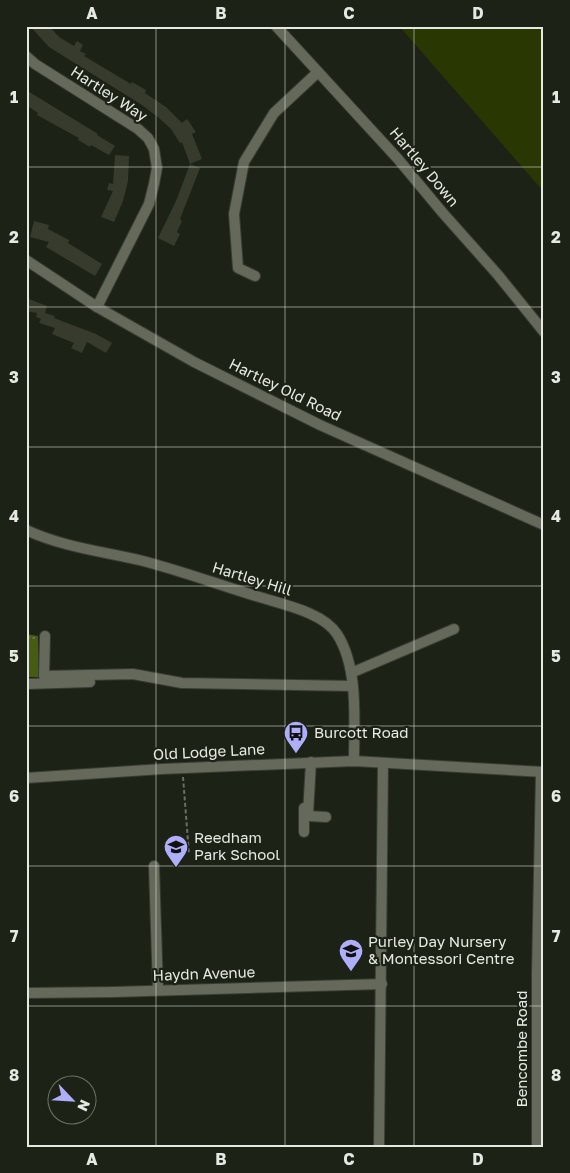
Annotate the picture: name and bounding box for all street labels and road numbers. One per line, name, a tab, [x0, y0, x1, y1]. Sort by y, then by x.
street label: Hartley Way	[68, 62, 152, 125]
street label: Hartley Down	[386, 123, 463, 210]
street label: Hartley Old Road	[226, 354, 345, 424]
street label: Hartley Hill	[210, 557, 294, 599]
street label: Old Lodge Lane	[152, 739, 266, 763]
street label: Haydn Avenue	[152, 962, 256, 984]
street label: Bencombe Road	[512, 991, 530, 1107]

